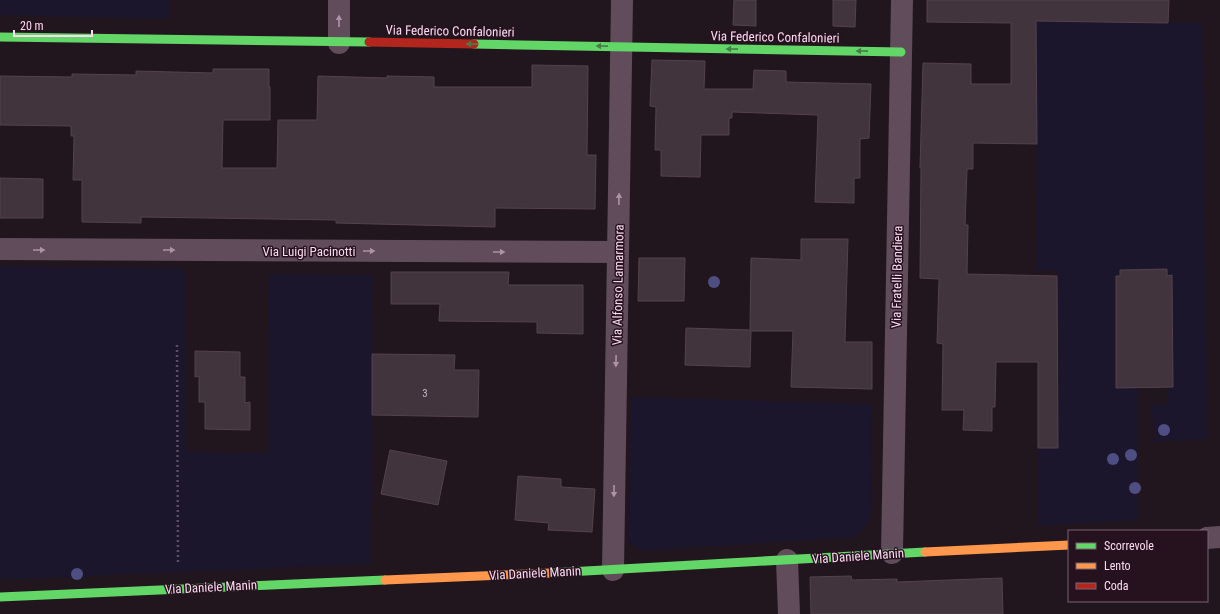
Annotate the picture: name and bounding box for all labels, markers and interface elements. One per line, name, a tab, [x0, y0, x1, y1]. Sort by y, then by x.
scale bar	[14, 12, 92, 38]
one-way arrow	[336, 14, 342, 27]
text: 20 m	[20, 19, 44, 33]
street label: Via Federico Confalonieri	[385, 22, 515, 40]
street label: Via Federico Confalonieri	[710, 28, 840, 46]
one-way arrow	[465, 41, 478, 47]
one-way arrow	[595, 43, 608, 49]
one-way arrow	[725, 46, 738, 52]
one-way arrow	[855, 48, 868, 54]
one-way arrow	[616, 192, 622, 205]
street label: Via Alfonso Lamarmora	[609, 224, 627, 346]
street label: Via Fratelli Bandiera	[889, 226, 905, 328]
street label: Via Luigi Pacinotti	[263, 244, 355, 259]
one-way arrow	[33, 247, 46, 253]
one-way arrow	[163, 247, 176, 253]
one-way arrow	[363, 248, 376, 254]
one-way arrow	[493, 249, 506, 255]
one-way arrow	[613, 355, 619, 368]
house number: 3	[422, 387, 428, 400]
one-way arrow	[611, 485, 617, 498]
legend	[1068, 530, 1208, 602]
text: Scorrevole	[1104, 539, 1154, 553]
street label: Via Daniele Manin	[811, 545, 905, 567]
text: Lento	[1104, 559, 1131, 573]
street label: Via Daniele Manin	[489, 563, 581, 583]
street label: Via Daniele Manin	[165, 577, 257, 597]
text: Coda	[1104, 579, 1129, 593]

